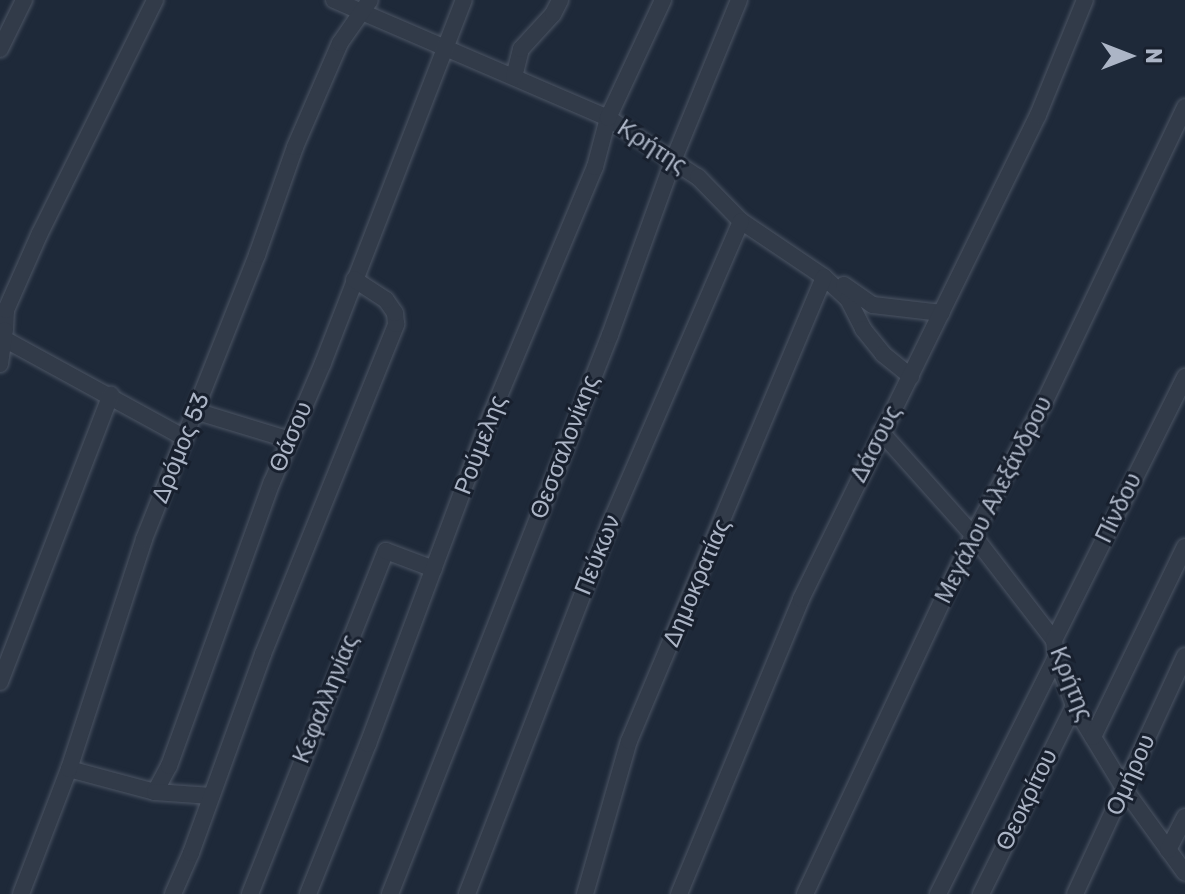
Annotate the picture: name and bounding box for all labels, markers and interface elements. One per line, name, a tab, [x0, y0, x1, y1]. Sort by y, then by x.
north arrow	[1089, 16, 1169, 96]
text: N	[1140, 48, 1167, 64]
street label: Κρήτης	[612, 114, 692, 180]
street label: Θεσσαλονίκης	[524, 371, 606, 523]
street label: Δρόμος 53	[146, 389, 216, 507]
street label: Ρούμελης	[449, 391, 513, 499]
street label: Μεγάλου Αλεξάνδρου	[929, 392, 1059, 608]
street label: Θάσου	[263, 397, 319, 477]
street label: Δάσους	[844, 401, 908, 487]
street label: Πίνδου	[1090, 468, 1148, 548]
street label: Πεύκων	[569, 511, 627, 599]
street label: Δημοκρατίας	[657, 515, 737, 651]
street label: Κεφαλληνίας	[287, 630, 365, 768]
street label: Κρήτης	[1043, 643, 1099, 725]
street label: Ομήρου	[1100, 730, 1162, 820]
street label: Θεοκρίτου	[990, 745, 1064, 855]

